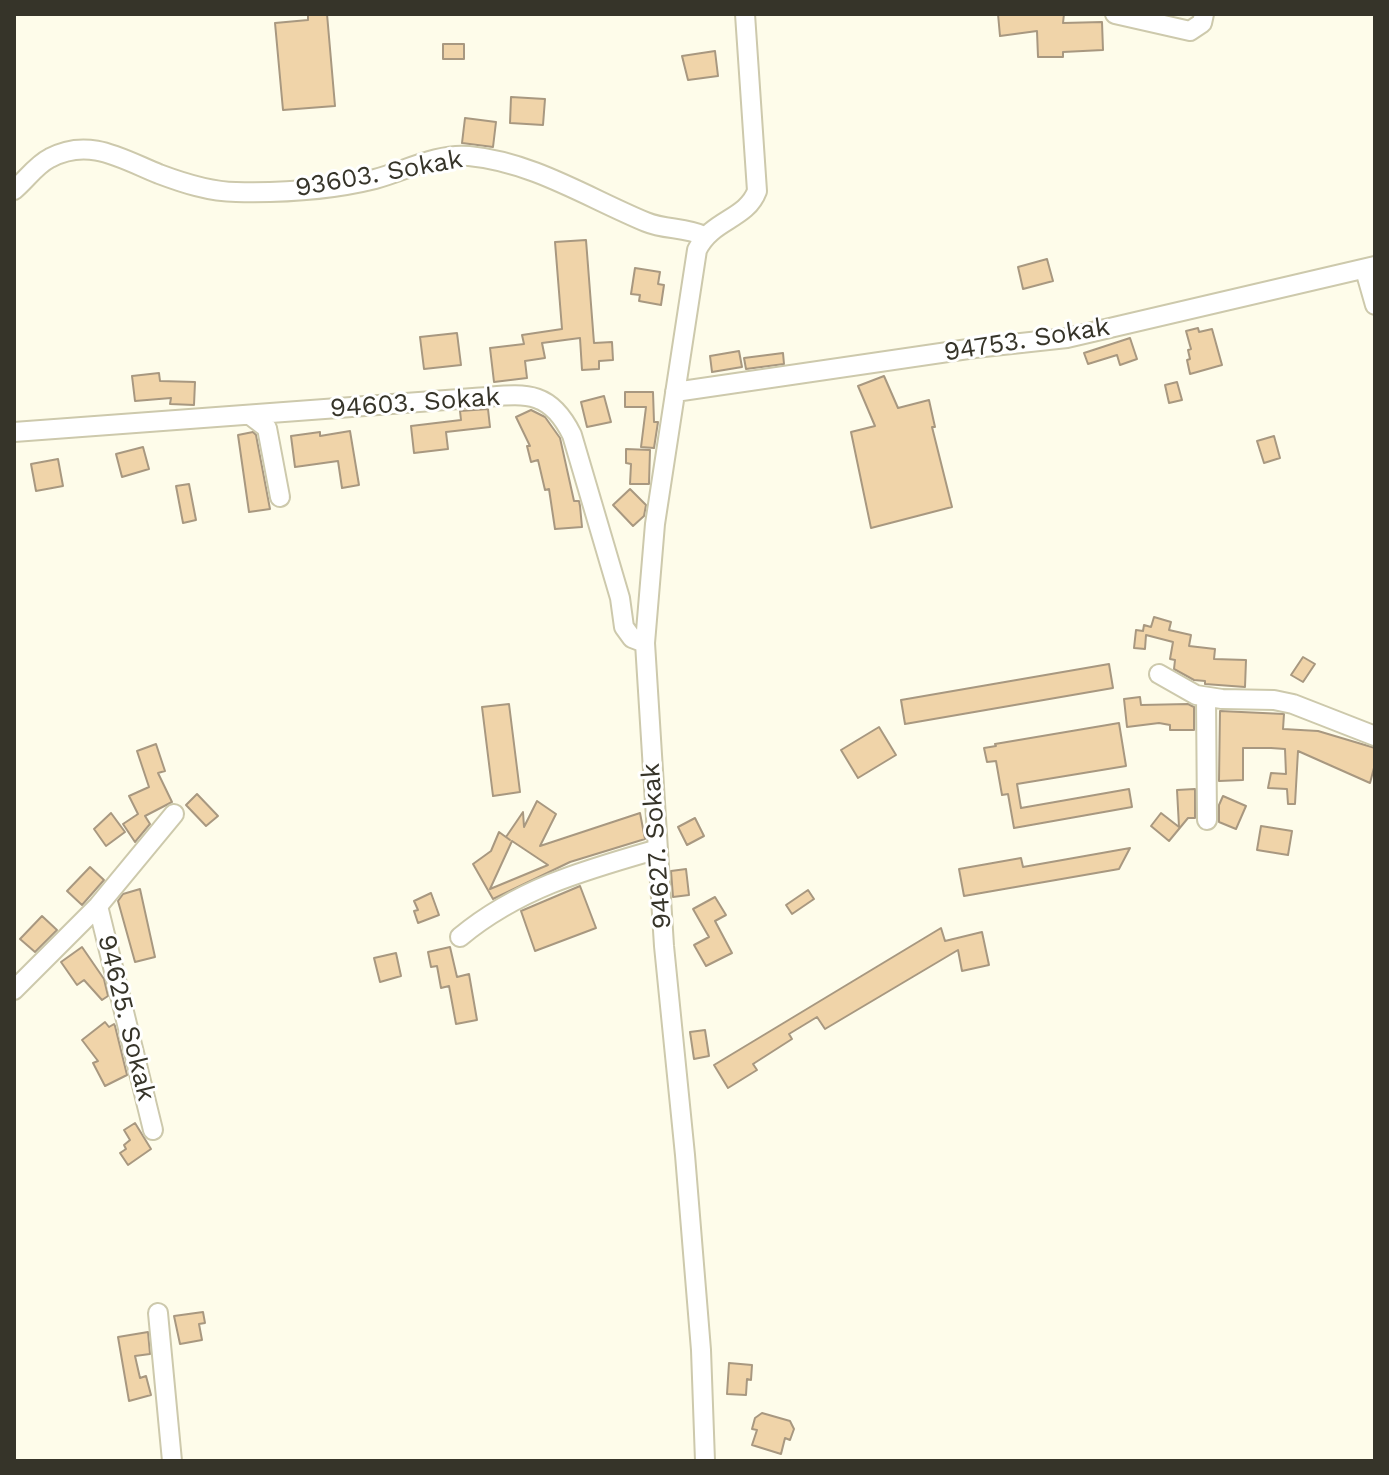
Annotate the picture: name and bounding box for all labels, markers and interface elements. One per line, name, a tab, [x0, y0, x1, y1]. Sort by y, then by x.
street label: 93603. Sokak	[293, 144, 465, 204]
street label: 94753. Sokak	[942, 311, 1112, 369]
street label: 94603. Sokak	[329, 381, 501, 425]
street label: 94627. Sokak	[636, 762, 678, 930]
street label: 94625. Sokak	[90, 932, 162, 1104]

